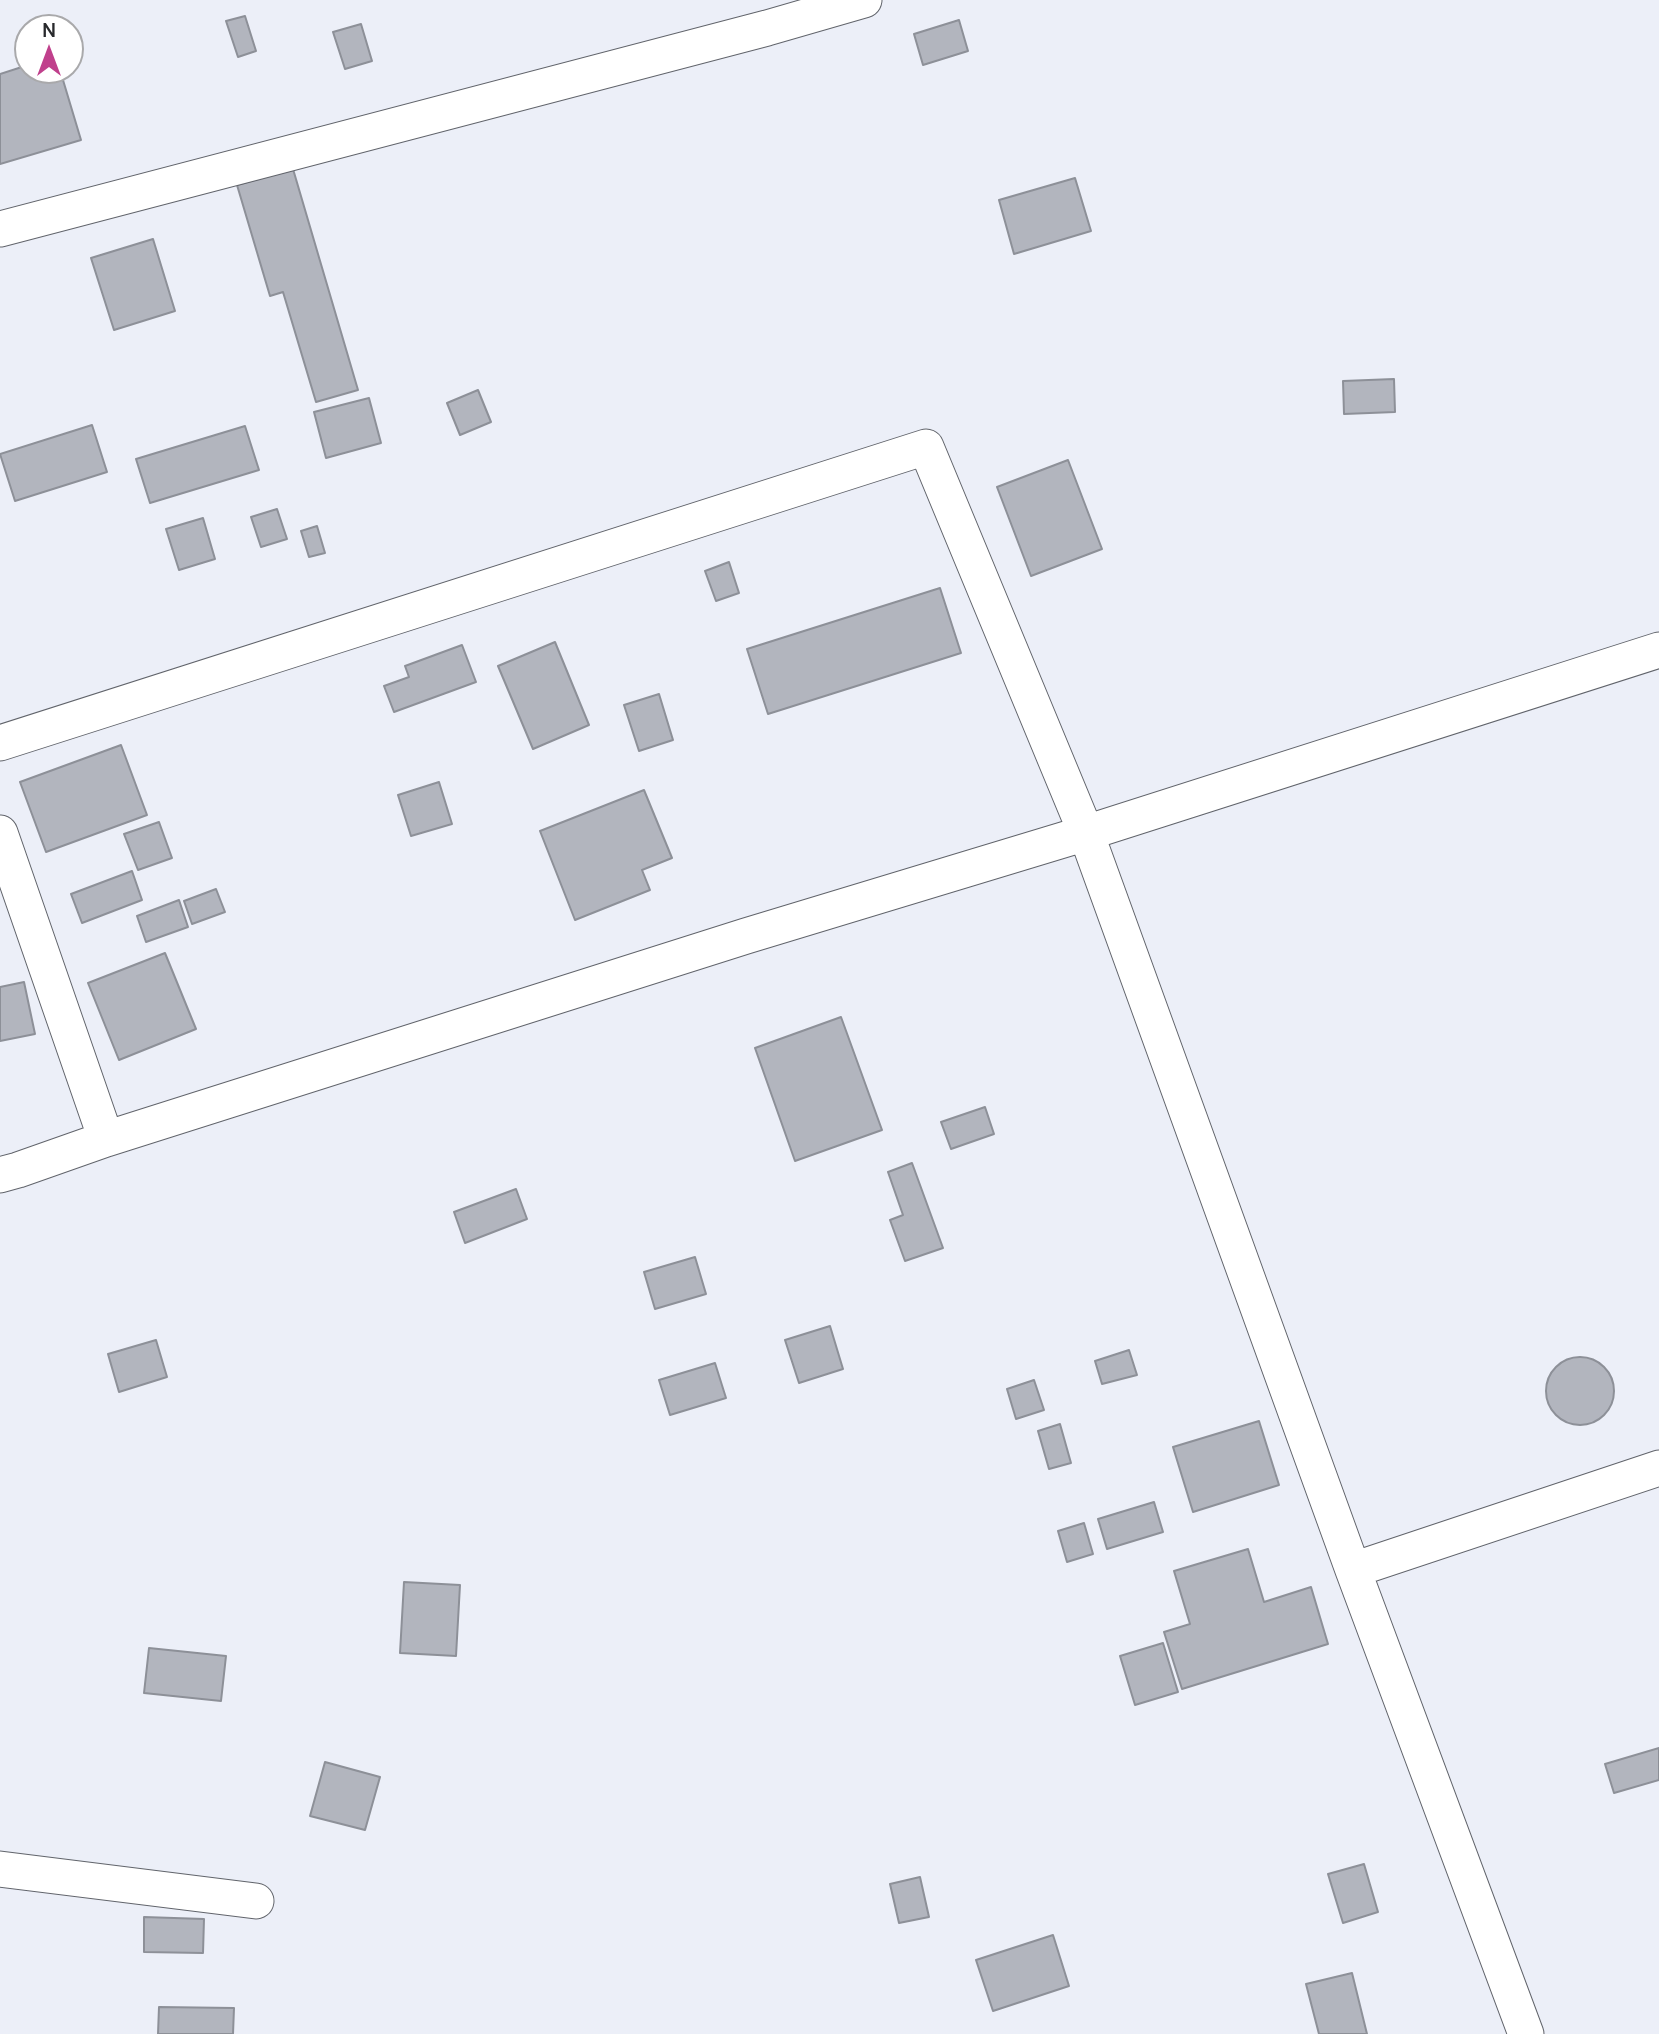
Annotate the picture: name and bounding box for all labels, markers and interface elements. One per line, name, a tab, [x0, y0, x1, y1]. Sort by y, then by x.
north arrow	[14, 14, 84, 84]
text: N	[42, 17, 56, 43]

